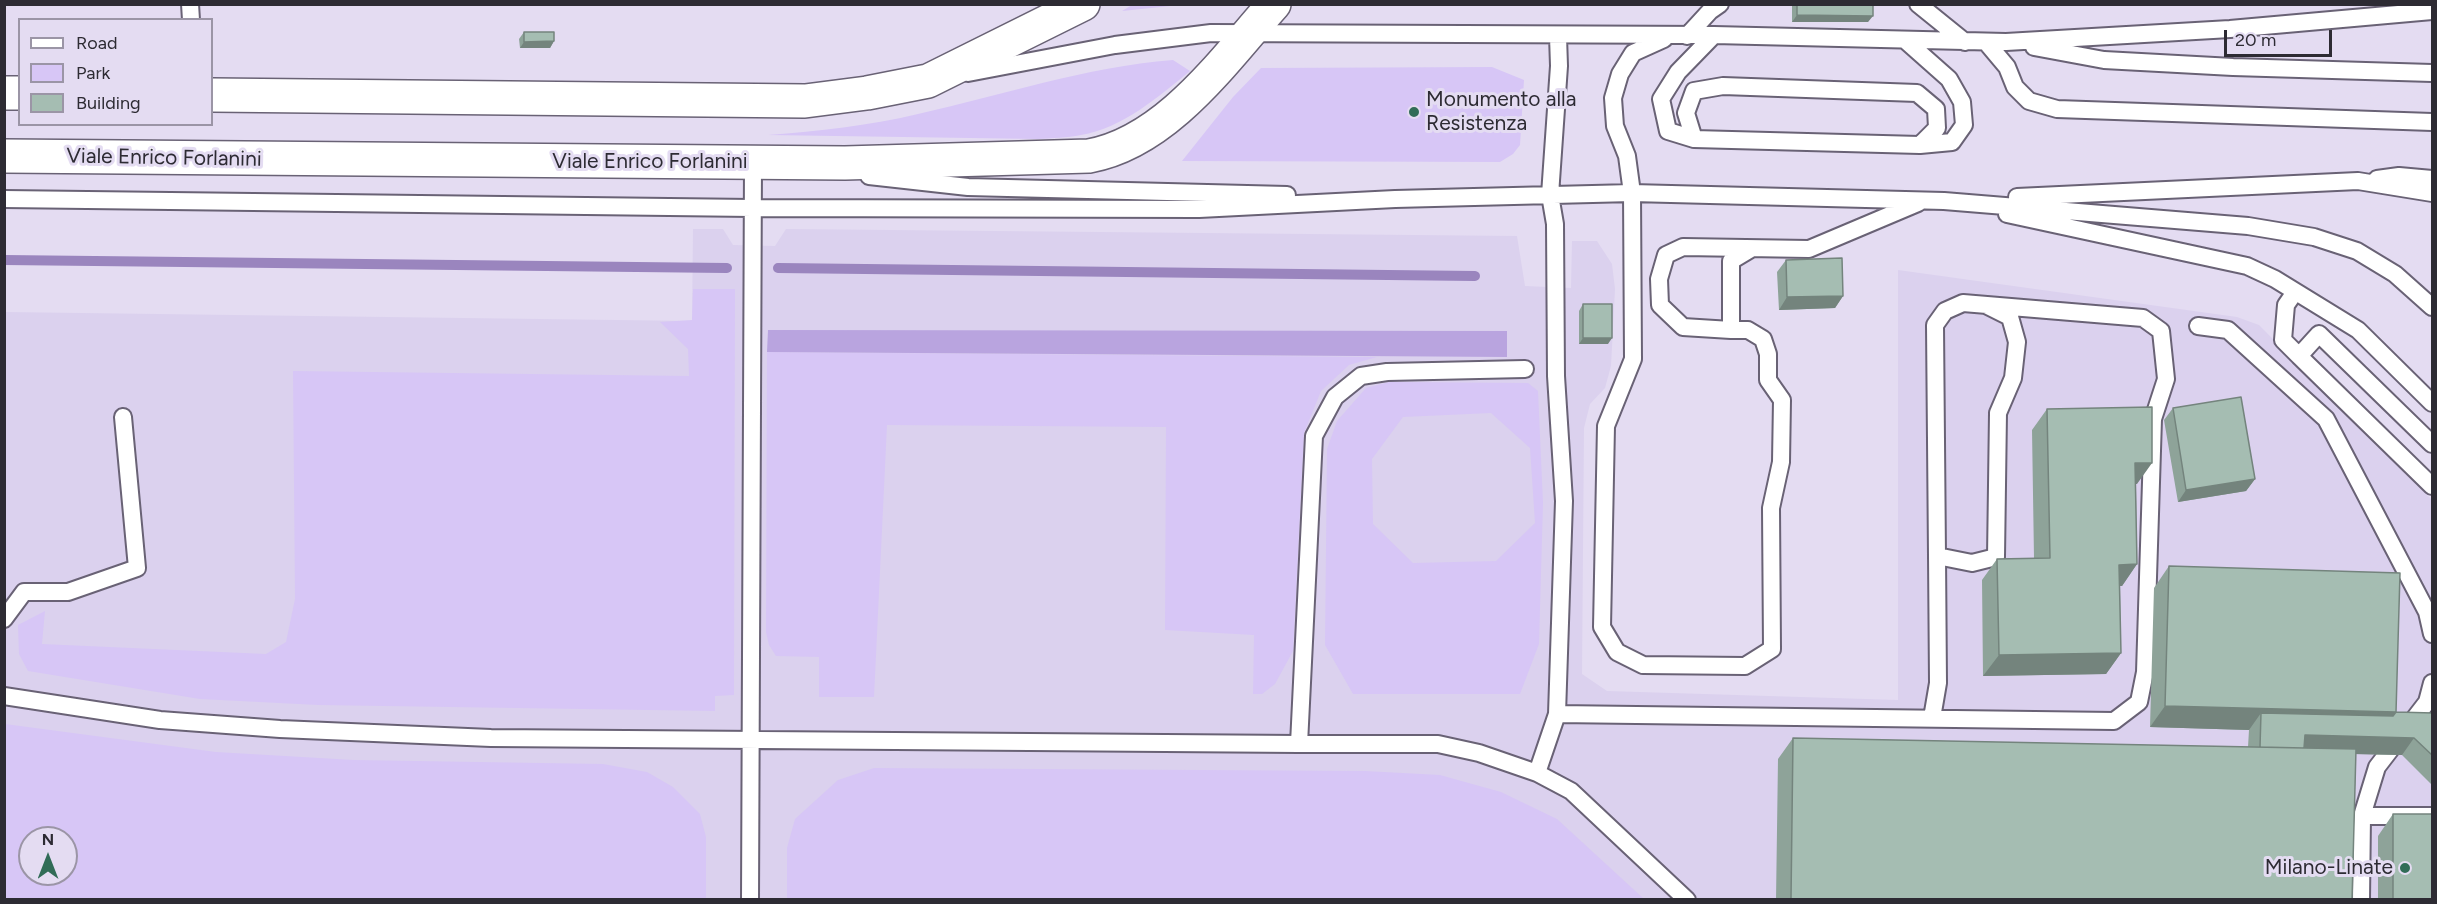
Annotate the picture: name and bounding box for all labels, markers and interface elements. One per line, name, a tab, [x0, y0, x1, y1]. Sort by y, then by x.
legend	[18, 18, 213, 126]
scale bar	[2227, 18, 2335, 56]
text: 20 m	[2235, 29, 2276, 51]
text: Road	[76, 32, 117, 54]
text: Park	[76, 62, 110, 84]
place label: Monumento alla Resistenza	[1426, 87, 1576, 137]
text: Building	[76, 92, 141, 114]
marker: Monumento alla Resistenza	[1407, 105, 1421, 119]
street label: Viale Enrico Forlanini	[66, 144, 262, 172]
street label: Viale Enrico Forlanini	[552, 149, 748, 175]
north arrow	[18, 826, 78, 886]
text: N	[42, 830, 54, 849]
place label: Milano-Linate	[2265, 855, 2393, 881]
marker: Milano-Linate	[2398, 861, 2412, 875]

